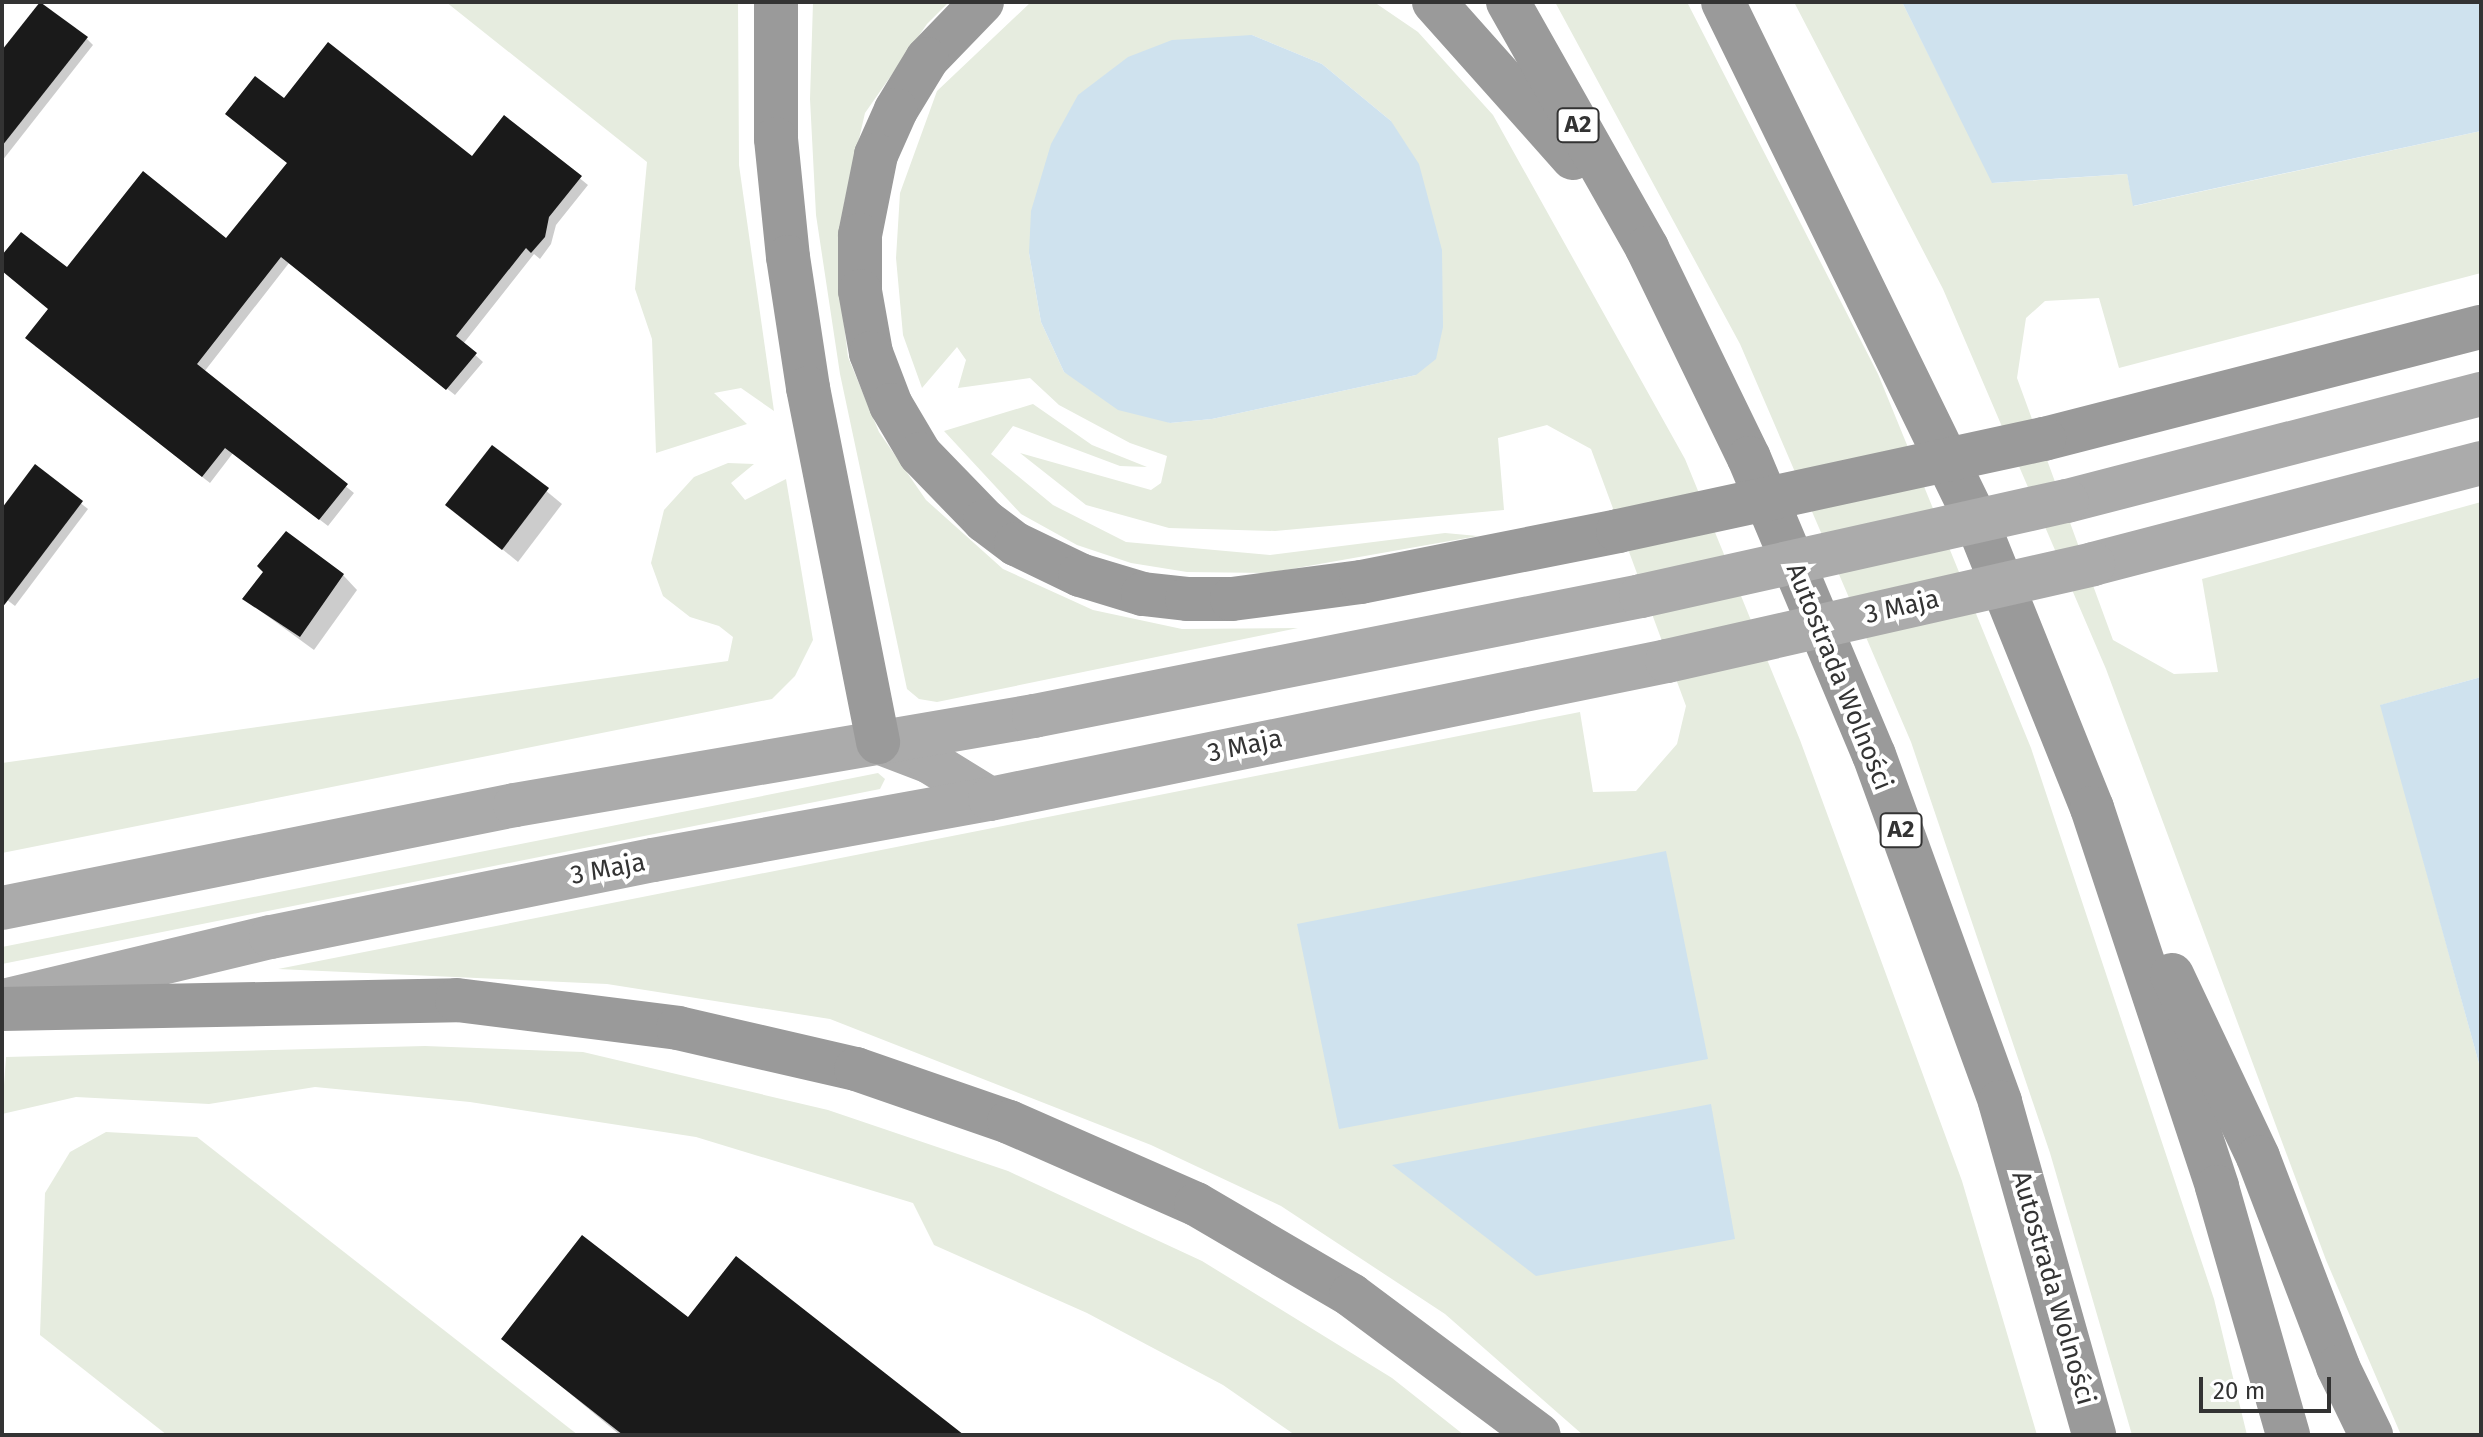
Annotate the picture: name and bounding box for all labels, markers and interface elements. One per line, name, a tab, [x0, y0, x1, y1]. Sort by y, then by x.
road number: A2	[1556, 105, 1600, 145]
street label: Autostrada Wolności	[1779, 559, 1899, 795]
street label: 3 Maja	[1862, 583, 1942, 631]
street label: 3 Maja	[1205, 723, 1285, 769]
road number: A2	[1879, 810, 1923, 850]
street label: 3 Maja	[568, 846, 648, 892]
street label: Autostrada Wolności	[2005, 1167, 2101, 1409]
scale bar	[2203, 1361, 2335, 1411]
text: 20 m	[2213, 1377, 2265, 1405]

